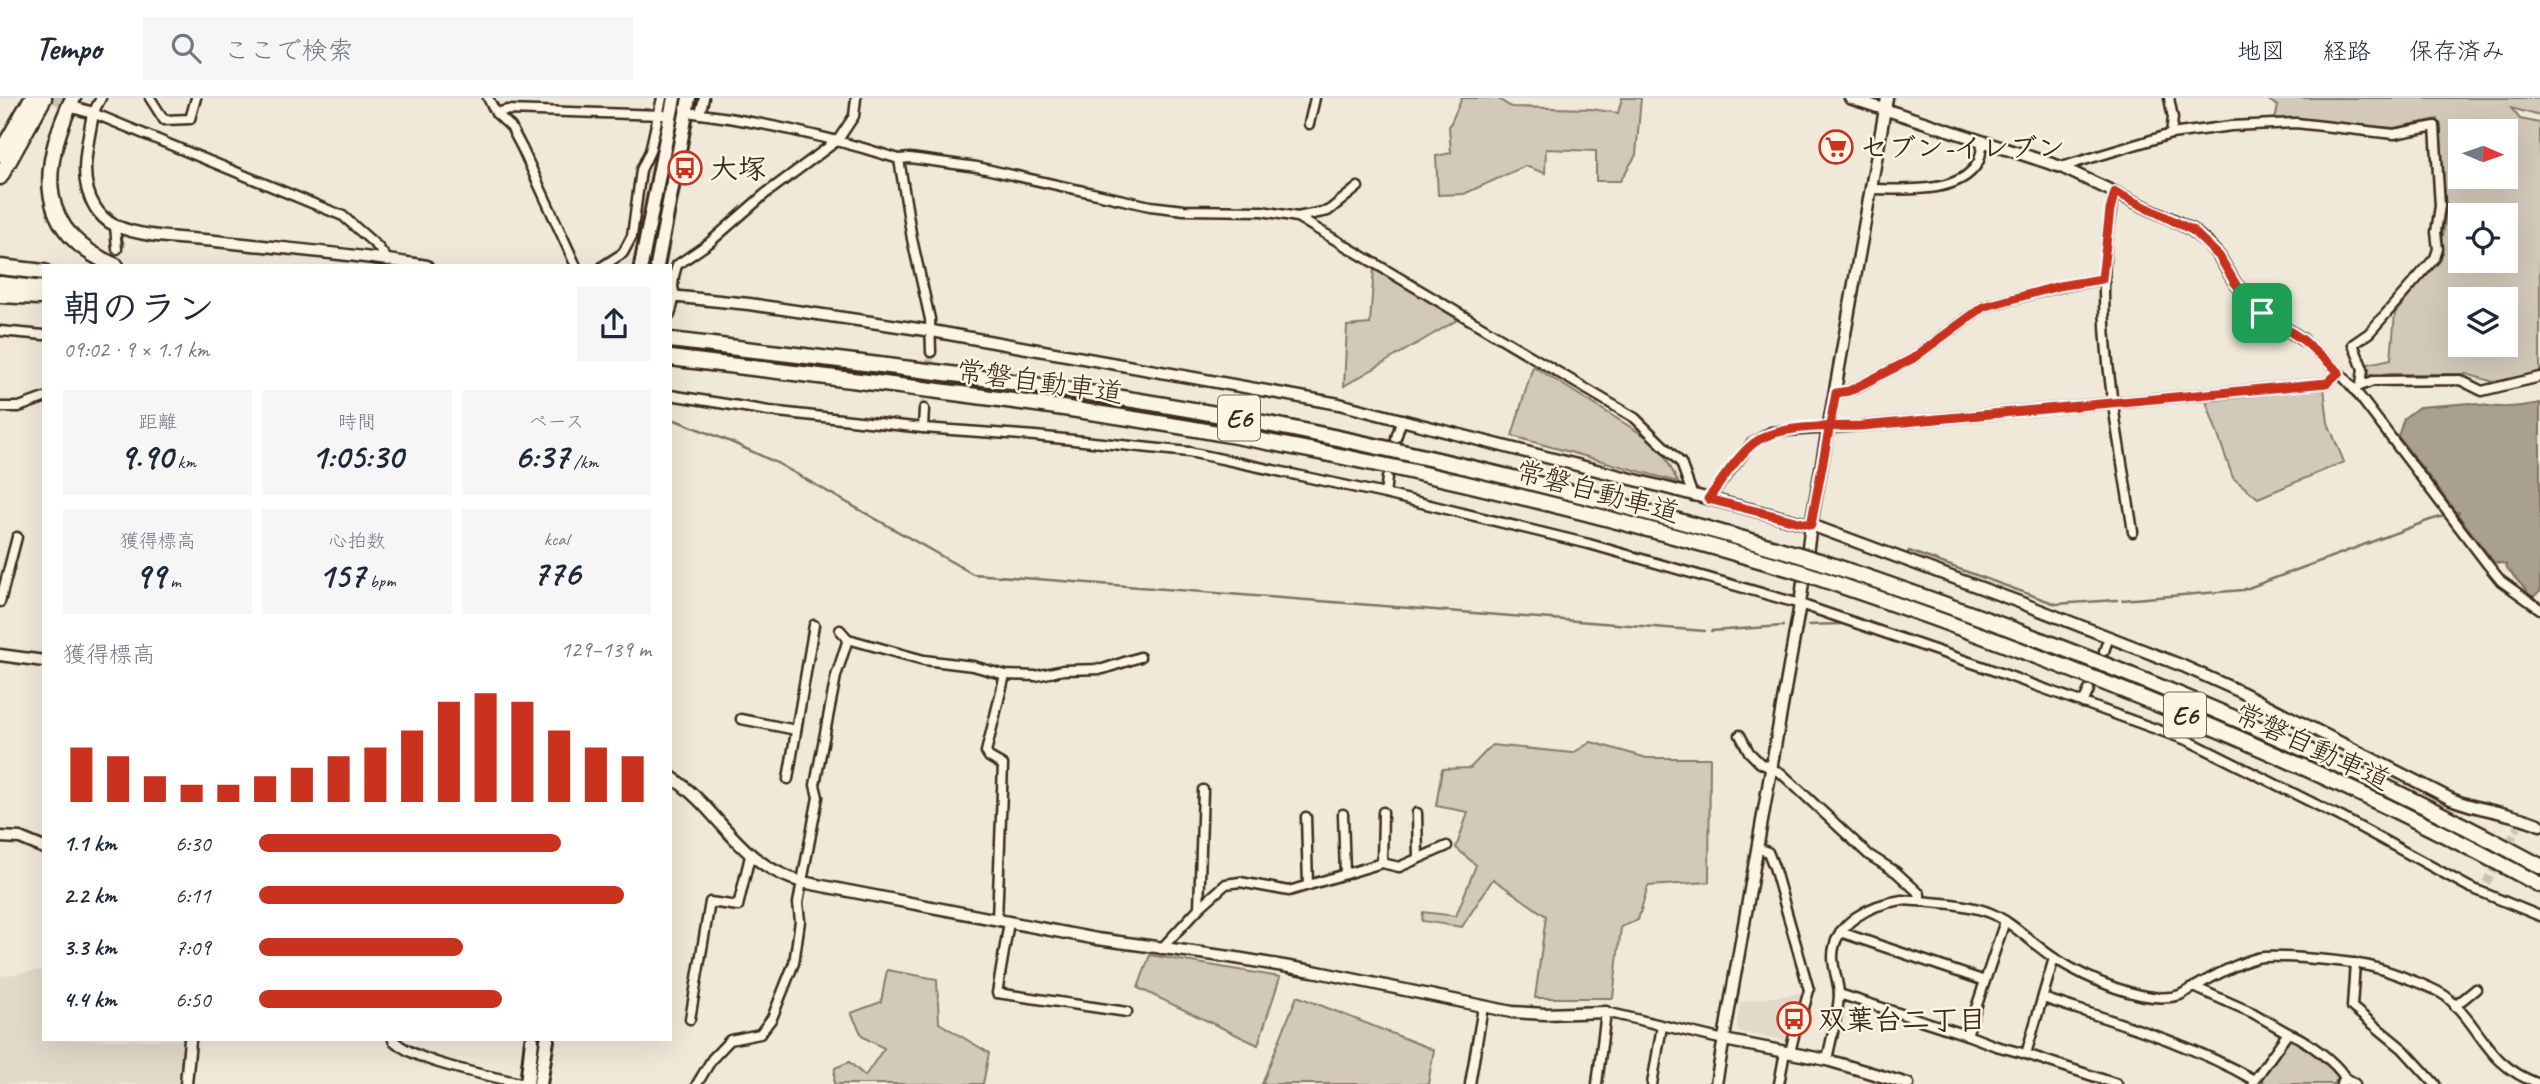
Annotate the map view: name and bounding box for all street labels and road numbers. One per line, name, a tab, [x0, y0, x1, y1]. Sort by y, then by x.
street label: 常磐自動車道	[954, 352, 1126, 411]
road number: E6	[1218, 396, 1260, 440]
street label: 常磐自動車道	[1512, 453, 1684, 530]
road number: E6	[2164, 692, 2206, 737]
street label: 常磐自動車道	[2229, 695, 2396, 798]

